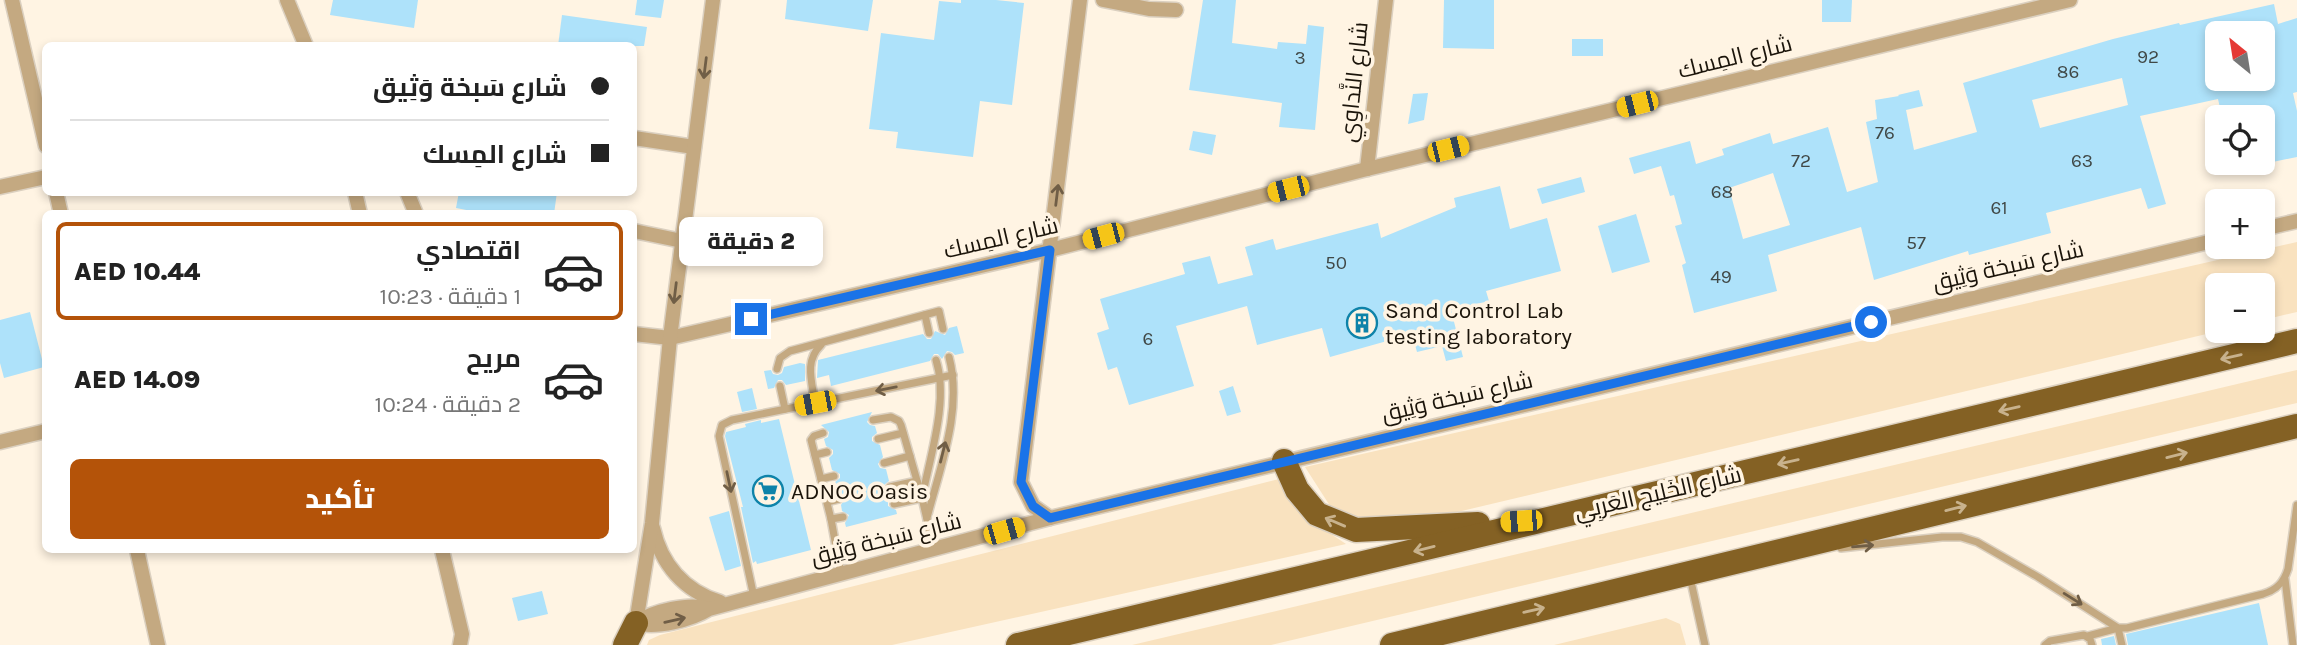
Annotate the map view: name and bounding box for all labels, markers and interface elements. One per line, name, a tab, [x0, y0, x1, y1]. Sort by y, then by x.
street label: شارع النَّداوِي	[1333, 20, 1378, 144]
north arrow	[2205, 21, 2275, 91]
map controls	[2205, 21, 2275, 343]
street label: شارع المِسك	[1675, 30, 1795, 86]
house number: 92	[2137, 46, 2159, 68]
house number: 3	[1294, 47, 1306, 69]
one-way arrow	[698, 56, 711, 79]
house number: 86	[2057, 61, 2079, 83]
text: شارع سَبخة وَثِيق	[373, 72, 567, 103]
car	[1615, 89, 1660, 119]
button: locate	[2205, 105, 2275, 175]
house number: 76	[1875, 122, 1895, 144]
car	[1426, 134, 1471, 164]
text: شارع المِسك	[423, 139, 567, 170]
house number: 72	[1791, 150, 1811, 172]
house number: 63	[2071, 150, 2093, 172]
car	[1266, 174, 1311, 204]
house number: 68	[1711, 181, 1733, 203]
one-way arrow	[1050, 184, 1063, 207]
button: +	[2205, 189, 2275, 259]
house number: 61	[1990, 197, 2008, 219]
street label: شارع المِسك	[941, 212, 1061, 266]
callout: 2 دقيقة	[679, 218, 823, 266]
car	[1080, 220, 1127, 252]
text: 2 دقيقة	[707, 228, 795, 255]
house number: 57	[1906, 232, 1926, 254]
text: اقتصادي	[416, 235, 521, 266]
street label: شارع سَبخة وَثِيق	[1930, 235, 2087, 298]
icon: car	[542, 240, 605, 303]
house number: 50	[1325, 252, 1347, 274]
text: AED 10.44	[74, 256, 200, 287]
house number: 49	[1710, 266, 1732, 288]
button: −	[2205, 273, 2275, 343]
one-way arrow	[669, 281, 682, 304]
text: 1 دقيقة · 10:23	[380, 283, 521, 310]
place label: Sand Control Lab testing laboratory	[1385, 297, 1572, 350]
route end	[735, 303, 767, 335]
building icon: Sand Control Lab testing laboratory	[1345, 306, 1379, 340]
route start	[1855, 306, 1887, 338]
house number: 6	[1143, 328, 1153, 350]
text: مريح	[466, 343, 521, 374]
icon: car	[542, 348, 605, 411]
one-way arrow	[2220, 351, 2243, 364]
text: AED 14.09	[74, 364, 200, 395]
street label: شارع سَبخة وَثِيق	[1379, 366, 1536, 429]
one-way arrow	[875, 382, 898, 396]
car	[793, 389, 838, 417]
text: 2 دقيقة · 10:24	[375, 391, 521, 418]
one-way arrow	[1998, 403, 2021, 417]
one-way arrow	[937, 441, 950, 464]
one-way arrow	[2165, 448, 2188, 461]
one-way arrow	[1777, 456, 1800, 469]
button: تأكيد	[70, 459, 609, 539]
street label: شارع الخَلِيج العَربِي	[1572, 461, 1745, 529]
one-way arrow	[723, 470, 736, 493]
supermarket icon: ADNOC Oasis	[751, 474, 785, 508]
place label: ADNOC Oasis	[791, 478, 928, 505]
one-way arrow	[1944, 501, 1967, 515]
street label: شارع سَبخة وَثِيق	[808, 507, 965, 573]
car	[1500, 509, 1543, 533]
one-way arrow	[1324, 514, 1346, 527]
car	[981, 515, 1028, 547]
one-way arrow	[1851, 539, 1874, 552]
one-way arrow	[1413, 543, 1436, 556]
one-way arrow	[2063, 593, 2083, 607]
one-way arrow	[1522, 603, 1544, 616]
one-way arrow	[663, 613, 686, 627]

